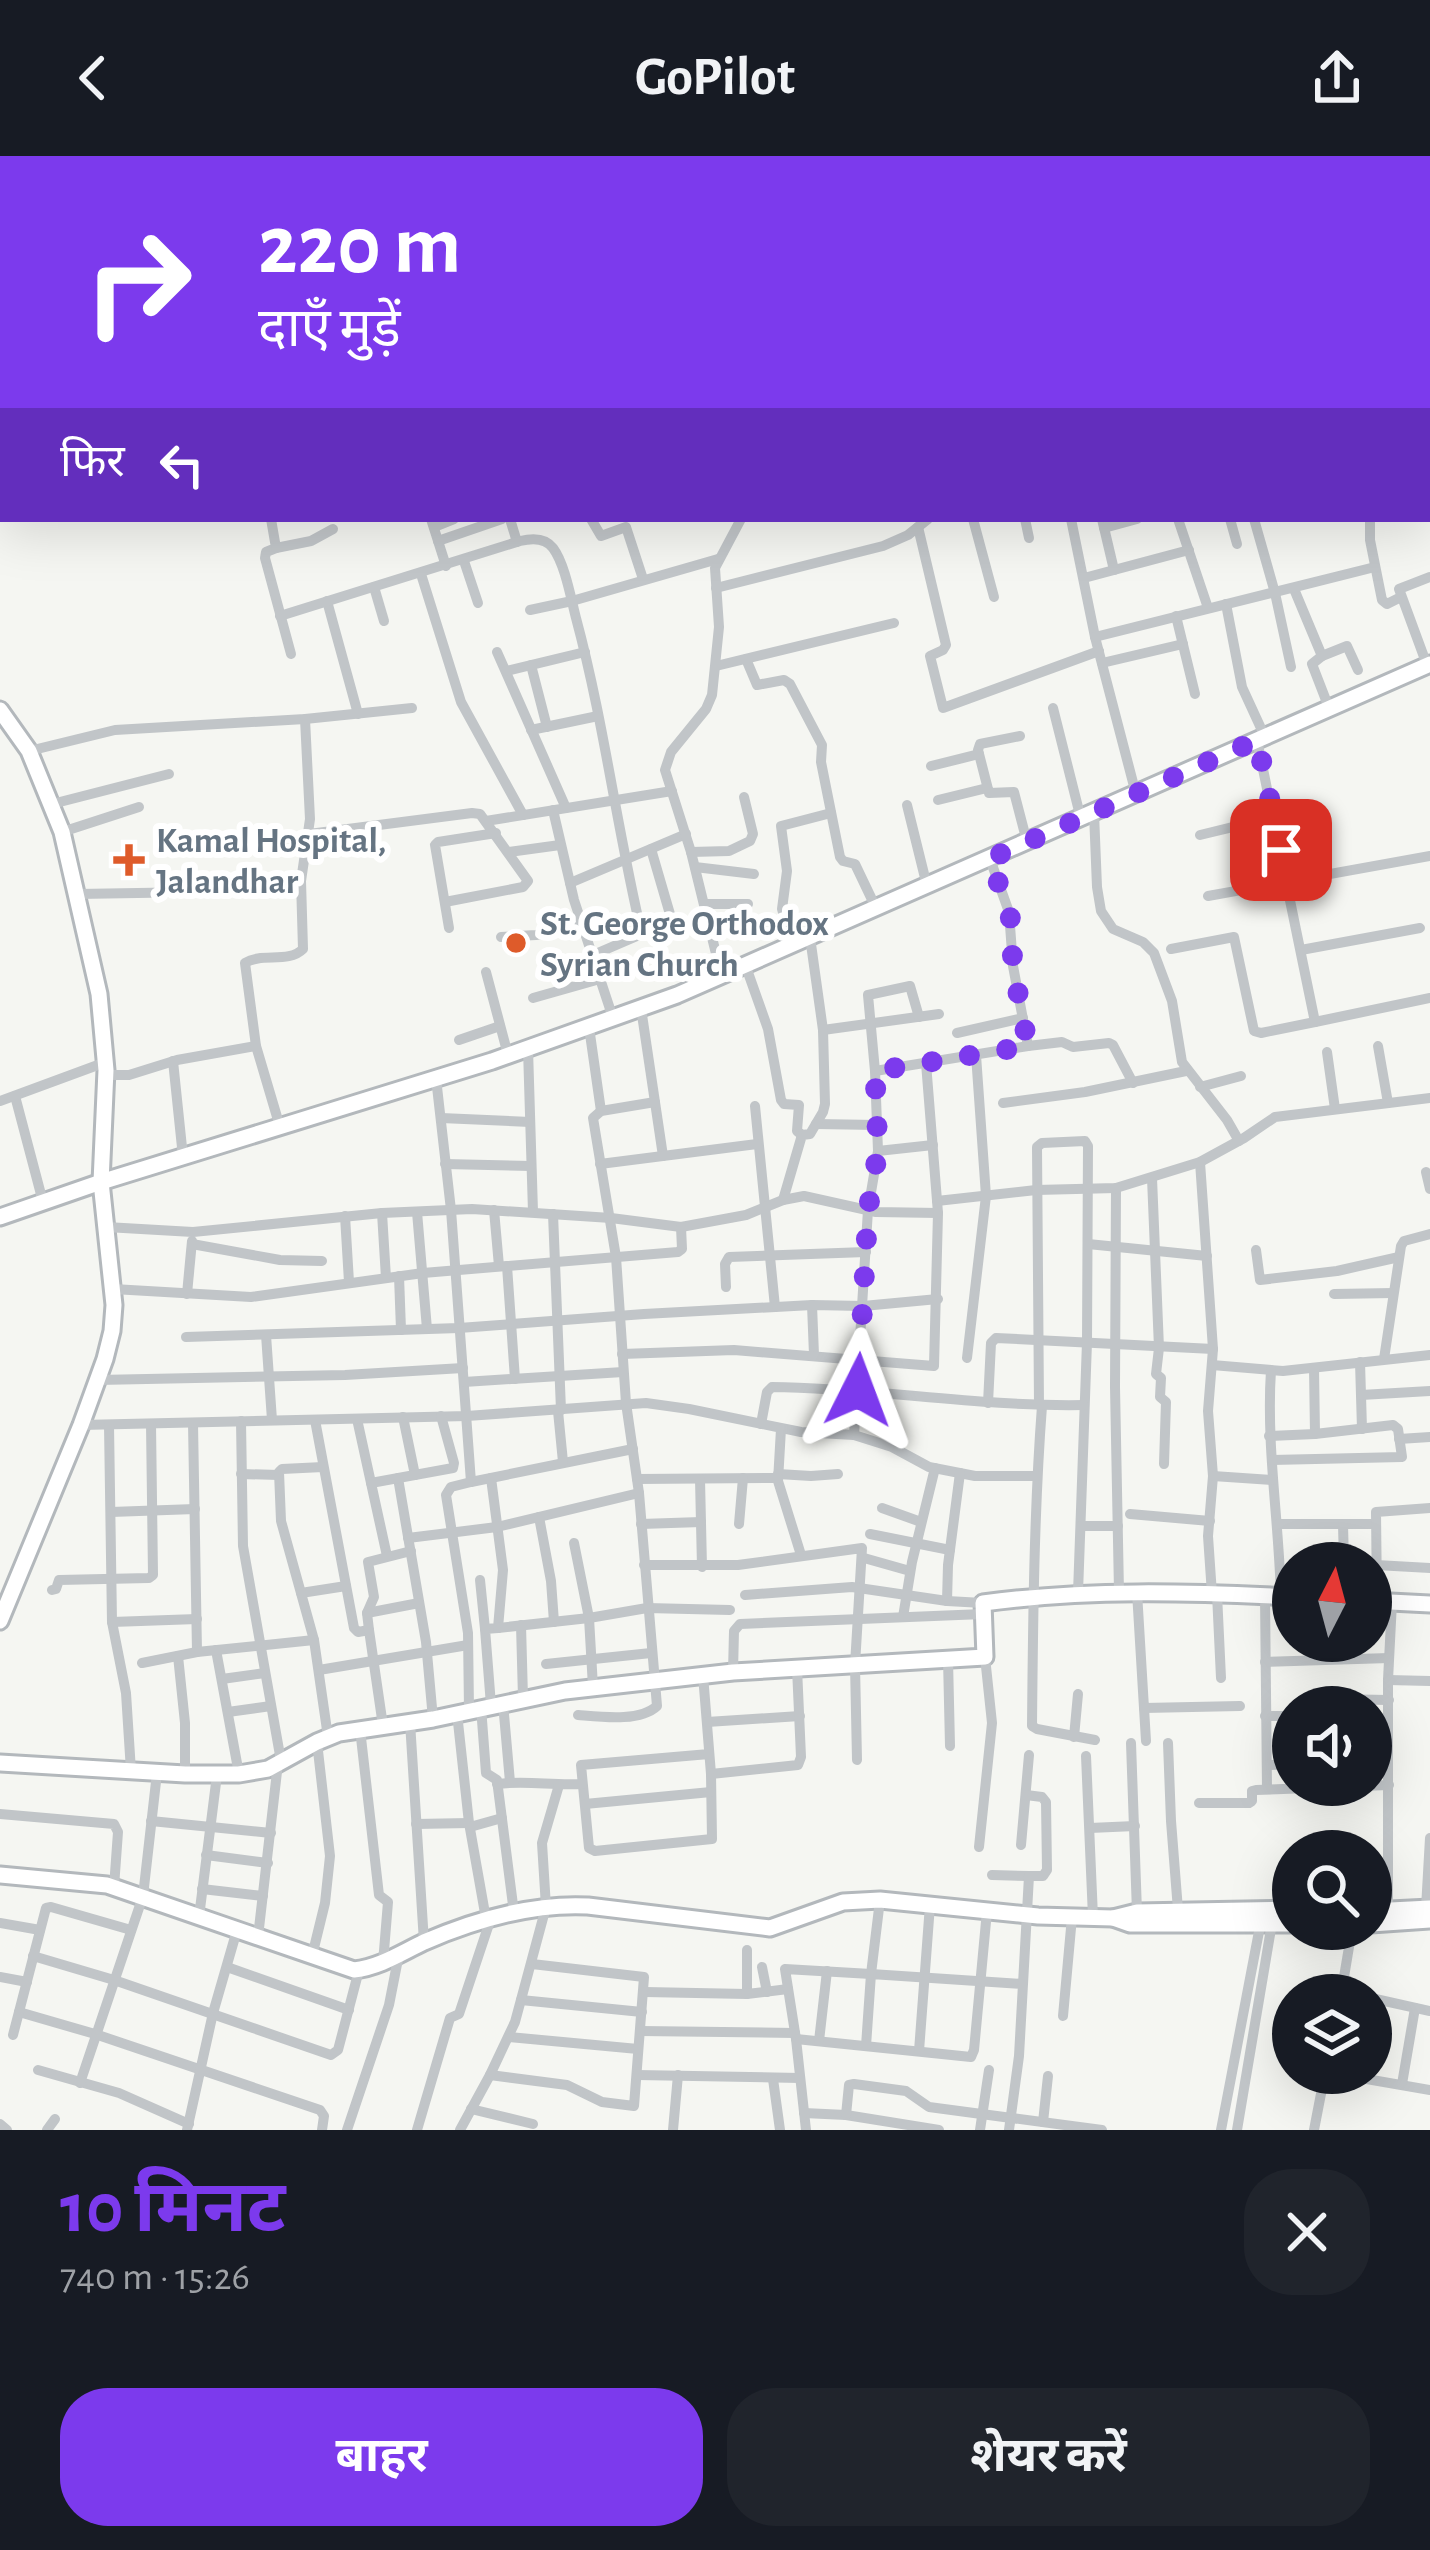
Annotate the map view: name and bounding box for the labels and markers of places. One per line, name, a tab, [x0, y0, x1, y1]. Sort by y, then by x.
pin	[1230, 799, 1332, 901]
place label: Kamal Hospital, Jalandhar	[156, 823, 386, 900]
marker: Kamal Hospital, Jalandhar	[113, 844, 145, 876]
place label: St. George Orthodox Syrian Church	[540, 906, 829, 983]
marker: St. George Orthodox Syrian Church	[503, 930, 529, 956]

